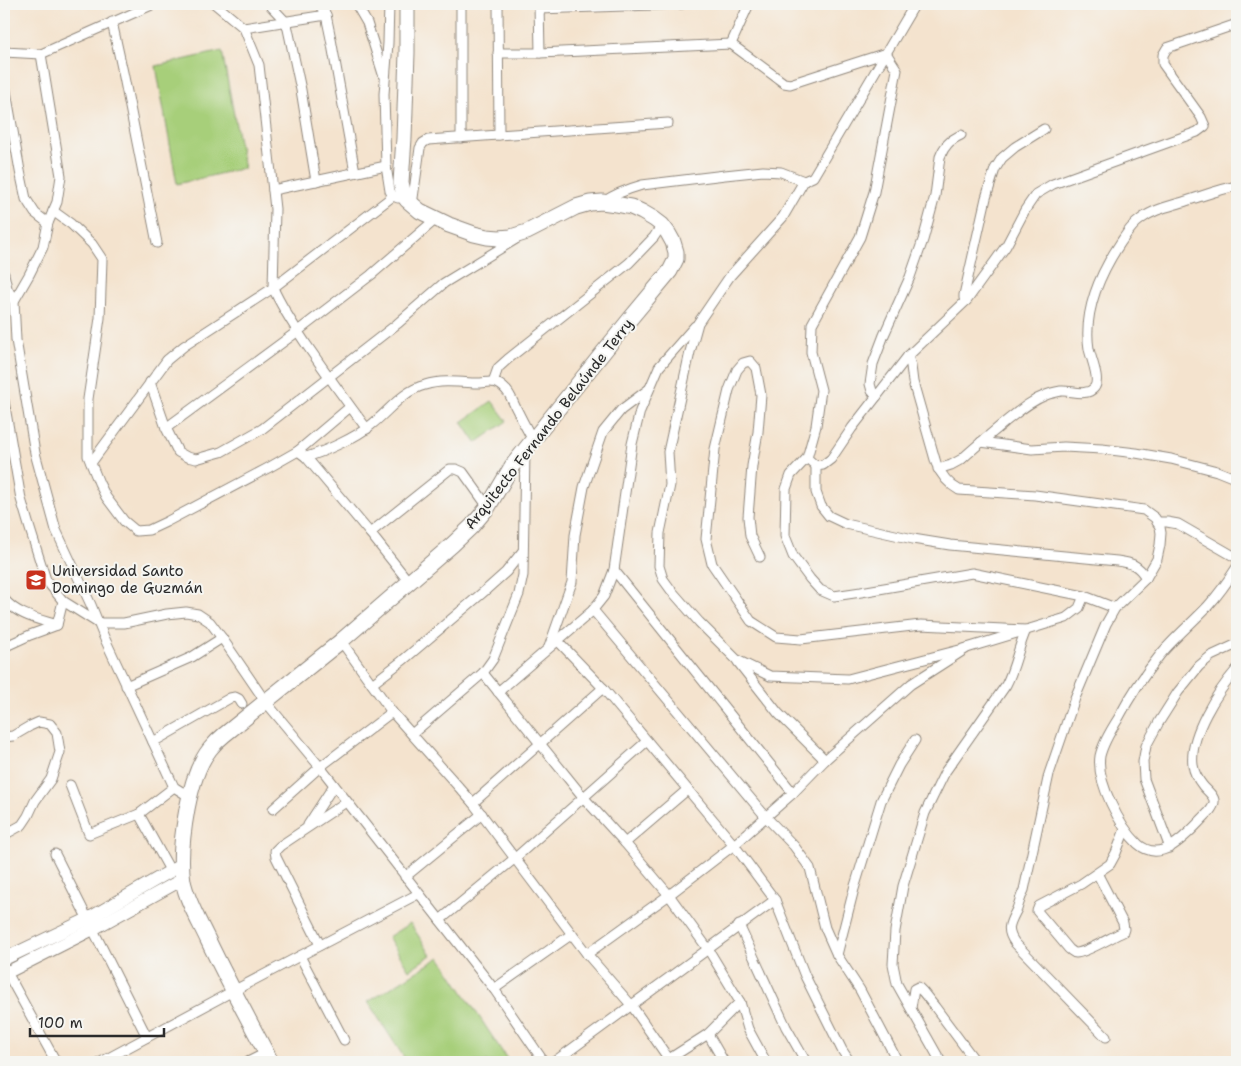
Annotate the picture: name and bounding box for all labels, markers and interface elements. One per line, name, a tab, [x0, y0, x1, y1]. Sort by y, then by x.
street label: Arquitecto Fernando Belaúnde Terry	[460, 314, 638, 534]
place label: Universidad Santo Domingo de Guzmán	[52, 561, 203, 598]
school or university icon: Universidad Santo Domingo de Guzmán	[24, 568, 48, 592]
scale bar	[30, 1006, 164, 1038]
text: 100 m	[38, 1013, 83, 1033]

